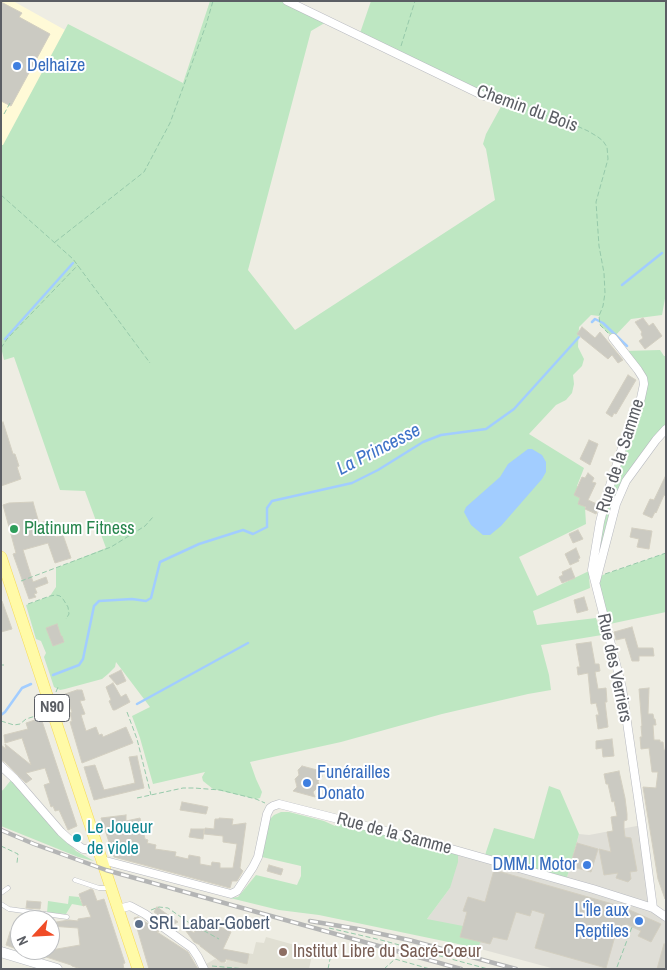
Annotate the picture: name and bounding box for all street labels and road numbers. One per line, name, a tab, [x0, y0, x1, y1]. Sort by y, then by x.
street label: Chemin du Bois	[474, 81, 580, 137]
street label: Rue de la Samme	[592, 396, 650, 516]
street label: Rue des Verriers	[592, 612, 636, 724]
road number: N90	[34, 694, 70, 721]
street label: Rue de la Samme	[334, 808, 454, 860]

